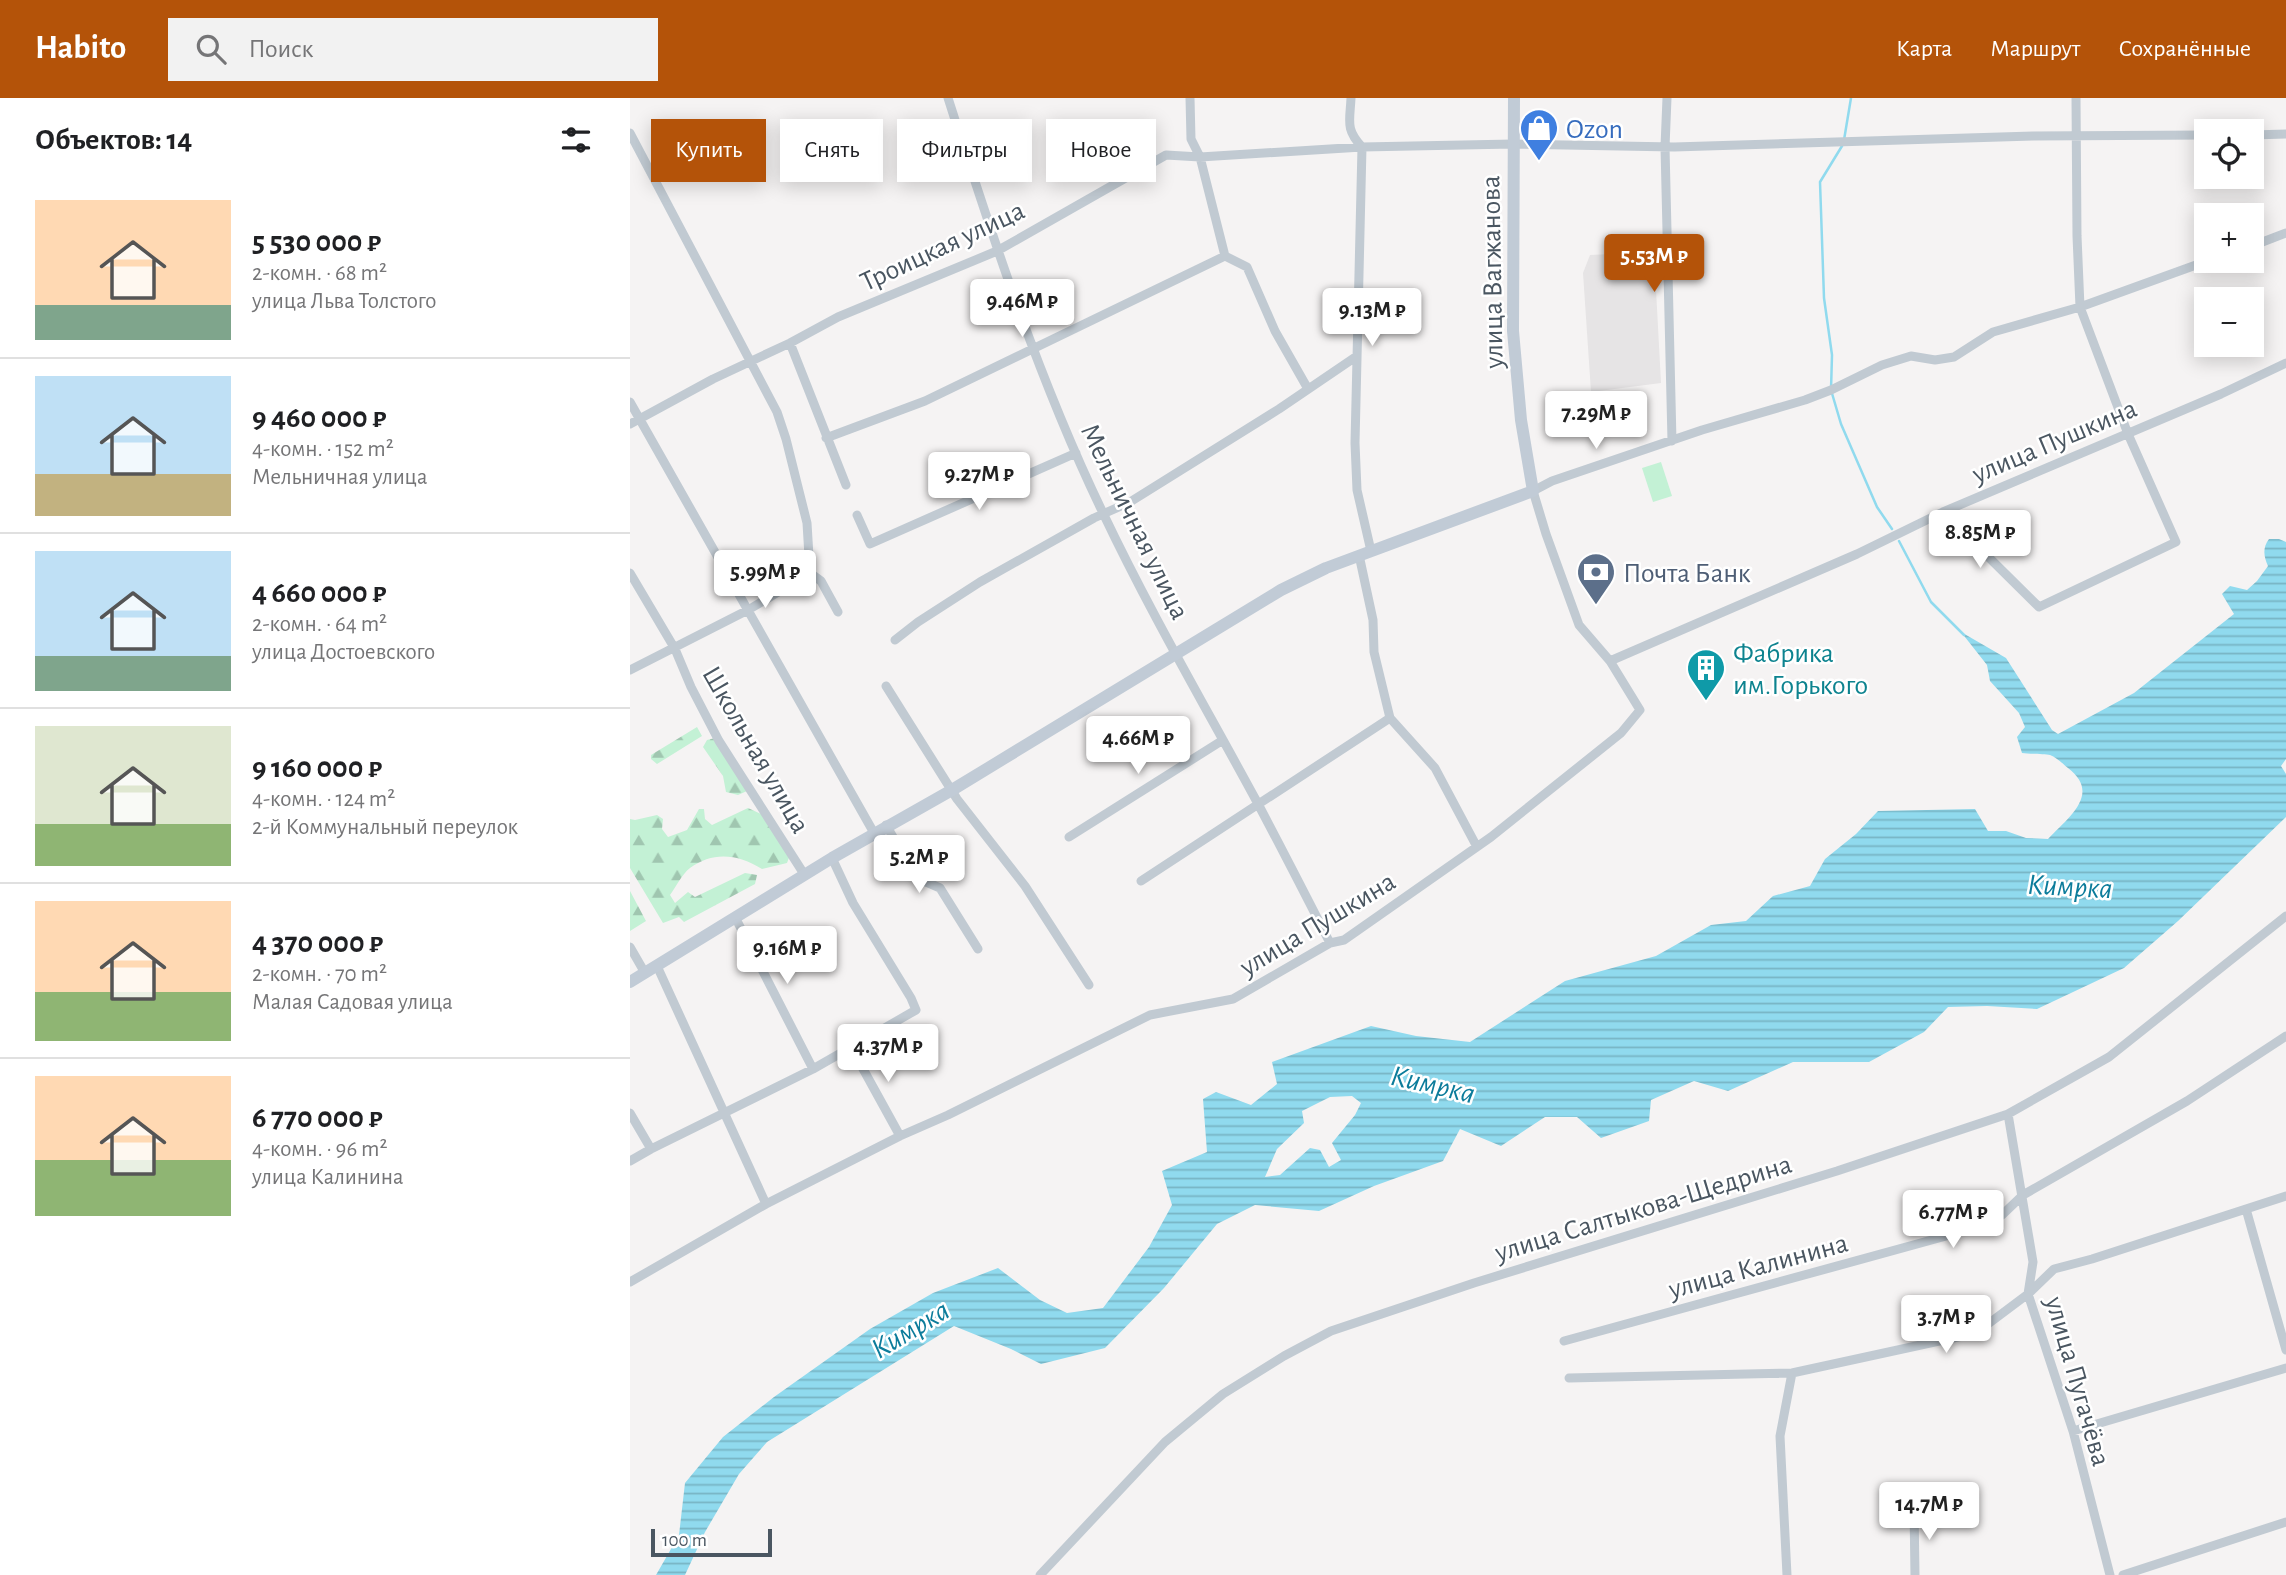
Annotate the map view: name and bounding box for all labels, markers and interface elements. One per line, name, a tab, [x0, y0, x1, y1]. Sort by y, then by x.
search box	[168, 18, 658, 81]
icon: search	[192, 30, 230, 68]
text: Habito	[35, 32, 126, 65]
text: Поиск	[248, 36, 313, 62]
text: Карта	[1896, 37, 1952, 61]
text: Маршрут	[1990, 37, 2080, 61]
text: Сохранённые	[2118, 37, 2251, 61]
shop icon: Ozon	[1518, 107, 1560, 162]
place label: Ozon	[1566, 116, 1623, 144]
chip: Купить	[651, 119, 766, 182]
chip: Снять	[780, 119, 883, 182]
chip: Фильтры	[897, 119, 1032, 182]
chip: Новое	[1046, 119, 1156, 182]
map controls	[2194, 119, 2264, 357]
button: locate	[2194, 119, 2264, 189]
icon: filters	[557, 121, 595, 159]
text: Объектов: 14	[35, 125, 192, 155]
street label: улица Вагжанова	[1477, 175, 1509, 370]
street label: Троицкая улица	[857, 197, 1029, 297]
button: +	[2194, 203, 2264, 273]
text: 5 530 000 ₽	[252, 227, 381, 257]
icon: home	[91, 228, 175, 312]
pin: 5.53M ₽	[1589, 234, 1719, 294]
text: 5.53M ₽	[1620, 245, 1688, 268]
text: 2-комн. · 68 m²	[252, 262, 387, 285]
pin: 9.46M ₽	[957, 280, 1087, 339]
button: −	[2194, 287, 2264, 357]
pin: 9.13M ₽	[1307, 288, 1437, 348]
text: улица Льва Толстого	[252, 290, 436, 313]
text: 9.46M ₽	[986, 290, 1058, 313]
text: 9.13M ₽	[1338, 299, 1406, 322]
pin: 7.29M ₽	[1531, 392, 1661, 451]
street label: улица Пушкина	[1968, 395, 2141, 489]
text: 7.29M ₽	[1561, 402, 1631, 425]
text: 9 460 000 ₽	[252, 403, 386, 433]
icon: home	[91, 404, 175, 488]
street label: Мельничная улица	[1075, 420, 1194, 624]
text: 4-комн. · 152 m²	[252, 438, 394, 461]
pin: 9.27M ₽	[914, 452, 1044, 512]
text: 9.27M ₽	[944, 463, 1014, 486]
text: Мельничная улица	[252, 466, 428, 489]
pin: 8.85M ₽	[1915, 510, 2045, 570]
text: 8.85M ₽	[1945, 521, 2015, 544]
pin: 5.99M ₽	[700, 550, 830, 610]
bank icon: Почта Банк	[1575, 551, 1617, 606]
place label: Почта Банк	[1623, 560, 1751, 588]
text: 5.99M ₽	[730, 561, 800, 584]
text: 4 660 000 ₽	[252, 578, 386, 608]
icon: home	[91, 579, 175, 663]
text: 2-комн. · 64 m²	[252, 613, 387, 636]
place label: Фабрика им.Горького	[1733, 640, 1868, 700]
text: улица Достоевского	[252, 641, 435, 664]
building icon: Фабрика им.Горького	[1685, 647, 1727, 702]
street label: Школьная улица	[696, 662, 814, 838]
pin: 4.66M ₽	[1073, 716, 1203, 776]
text: 4.66M ₽	[1102, 727, 1174, 750]
text: 9 160 000 ₽	[252, 753, 382, 783]
icon: home	[91, 754, 175, 838]
text: 4-комн. · 124 m²	[252, 788, 395, 811]
text: 2-й Коммунальный переулок	[252, 816, 518, 839]
pin: 5.2M ₽	[862, 836, 976, 895]
text: 5.2M ₽	[890, 846, 948, 869]
street label: улица Пушкина	[1235, 867, 1401, 982]
water label: Кимрка	[2027, 870, 2113, 904]
pin: 9.16M ₽	[722, 926, 852, 986]
text: 4 370 000 ₽	[252, 928, 383, 958]
icon: home	[91, 929, 175, 1013]
text: 9.16M ₽	[753, 937, 821, 960]
text: 2-комн. · 70 m²	[252, 963, 387, 986]
text: Малая Садовая улица	[252, 991, 453, 1014]
pin: 4.37M ₽	[823, 1024, 953, 1084]
text: 4.37M ₽	[853, 1035, 923, 1058]
water label: Кимрка	[1388, 1061, 1478, 1109]
text: 6 770 000 ₽	[252, 1103, 383, 1133]
icon: home	[91, 1104, 175, 1188]
text: 4-комн. · 96 m²	[252, 1138, 387, 1161]
street label: улица Салтыкова-Щедрина	[1491, 1150, 1796, 1268]
text: улица Калинина	[252, 1166, 404, 1189]
pin: 6.77M ₽	[1888, 1190, 2018, 1250]
text: 6.77M ₽	[1919, 1201, 1987, 1224]
street label: улица Калинина	[1665, 1229, 1851, 1305]
street label: улица Пугачёва	[2039, 1293, 2115, 1470]
water label: Кимрка	[866, 1295, 955, 1365]
pin: 3.7M ₽	[1889, 1296, 2003, 1355]
text: 3.7M ₽	[1917, 1306, 1975, 1329]
pin: 14.7M ₽	[1864, 1482, 1994, 1542]
text: 14.7M ₽	[1895, 1493, 1963, 1516]
scale bar	[651, 1526, 772, 1558]
text: 100 m	[662, 1531, 707, 1550]

